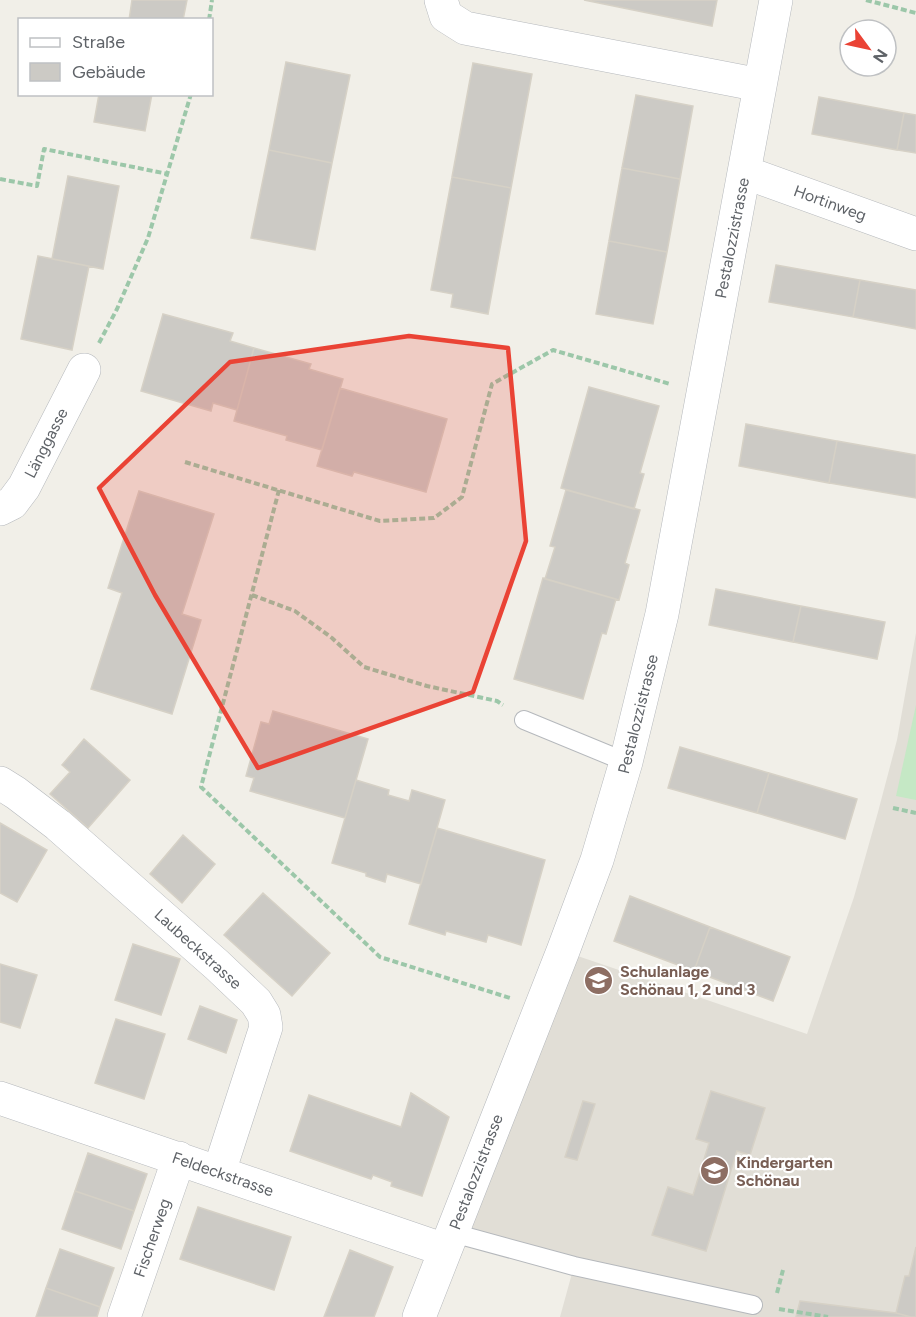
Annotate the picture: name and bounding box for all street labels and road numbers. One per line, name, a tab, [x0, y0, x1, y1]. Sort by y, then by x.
street label: Pestalozzistrasse	[711, 176, 753, 300]
street label: Hortinweg	[791, 181, 869, 225]
street label: Länggasse	[20, 405, 72, 481]
street label: Pestalozzistrasse	[614, 652, 662, 776]
street label: Laubeckstrasse	[151, 905, 246, 993]
street label: Pestalozzistrasse	[445, 1111, 507, 1233]
street label: Feldeckstrasse	[170, 1148, 276, 1200]
street label: Fischerweg	[130, 1196, 174, 1280]

